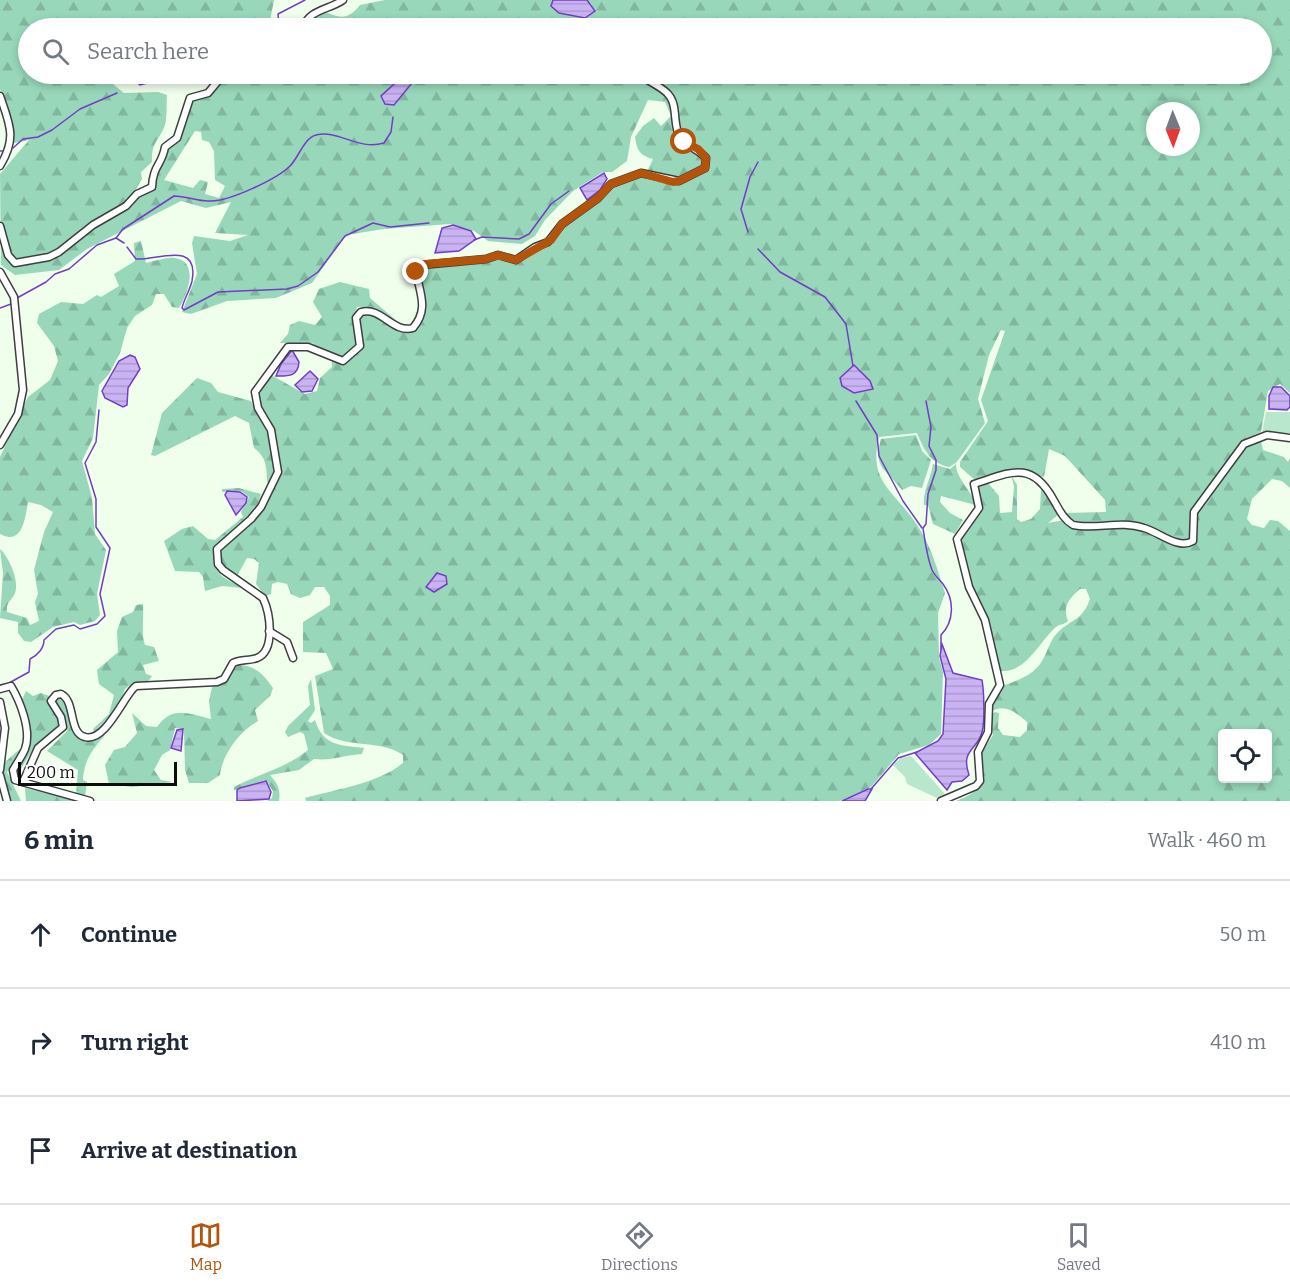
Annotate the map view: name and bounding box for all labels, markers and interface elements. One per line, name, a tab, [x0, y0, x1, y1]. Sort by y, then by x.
search box	[18, 18, 1272, 84]
icon: search	[39, 35, 72, 68]
text: Search here	[87, 38, 209, 65]
north arrow	[1146, 102, 1200, 156]
route start	[670, 128, 696, 154]
route end	[402, 258, 428, 284]
map controls	[1218, 729, 1272, 783]
button: locate	[1218, 729, 1272, 783]
scale bar	[18, 759, 177, 786]
text: 200 m	[27, 763, 75, 782]
text: 6 min	[24, 825, 94, 856]
text: Walk · 460 m	[1148, 828, 1266, 852]
icon: ahead	[24, 918, 57, 951]
text: Continue	[81, 921, 177, 948]
text: 50 m	[1219, 922, 1266, 946]
icon: right	[24, 1026, 57, 1059]
text: Turn right	[81, 1029, 189, 1056]
text: 410 m	[1210, 1030, 1266, 1054]
icon: arrive	[24, 1134, 57, 1167]
text: Arrive at destination	[81, 1137, 297, 1164]
tab: Map	[189, 1219, 222, 1274]
tab: Directions	[601, 1219, 678, 1274]
tab: Saved	[1057, 1219, 1101, 1274]

